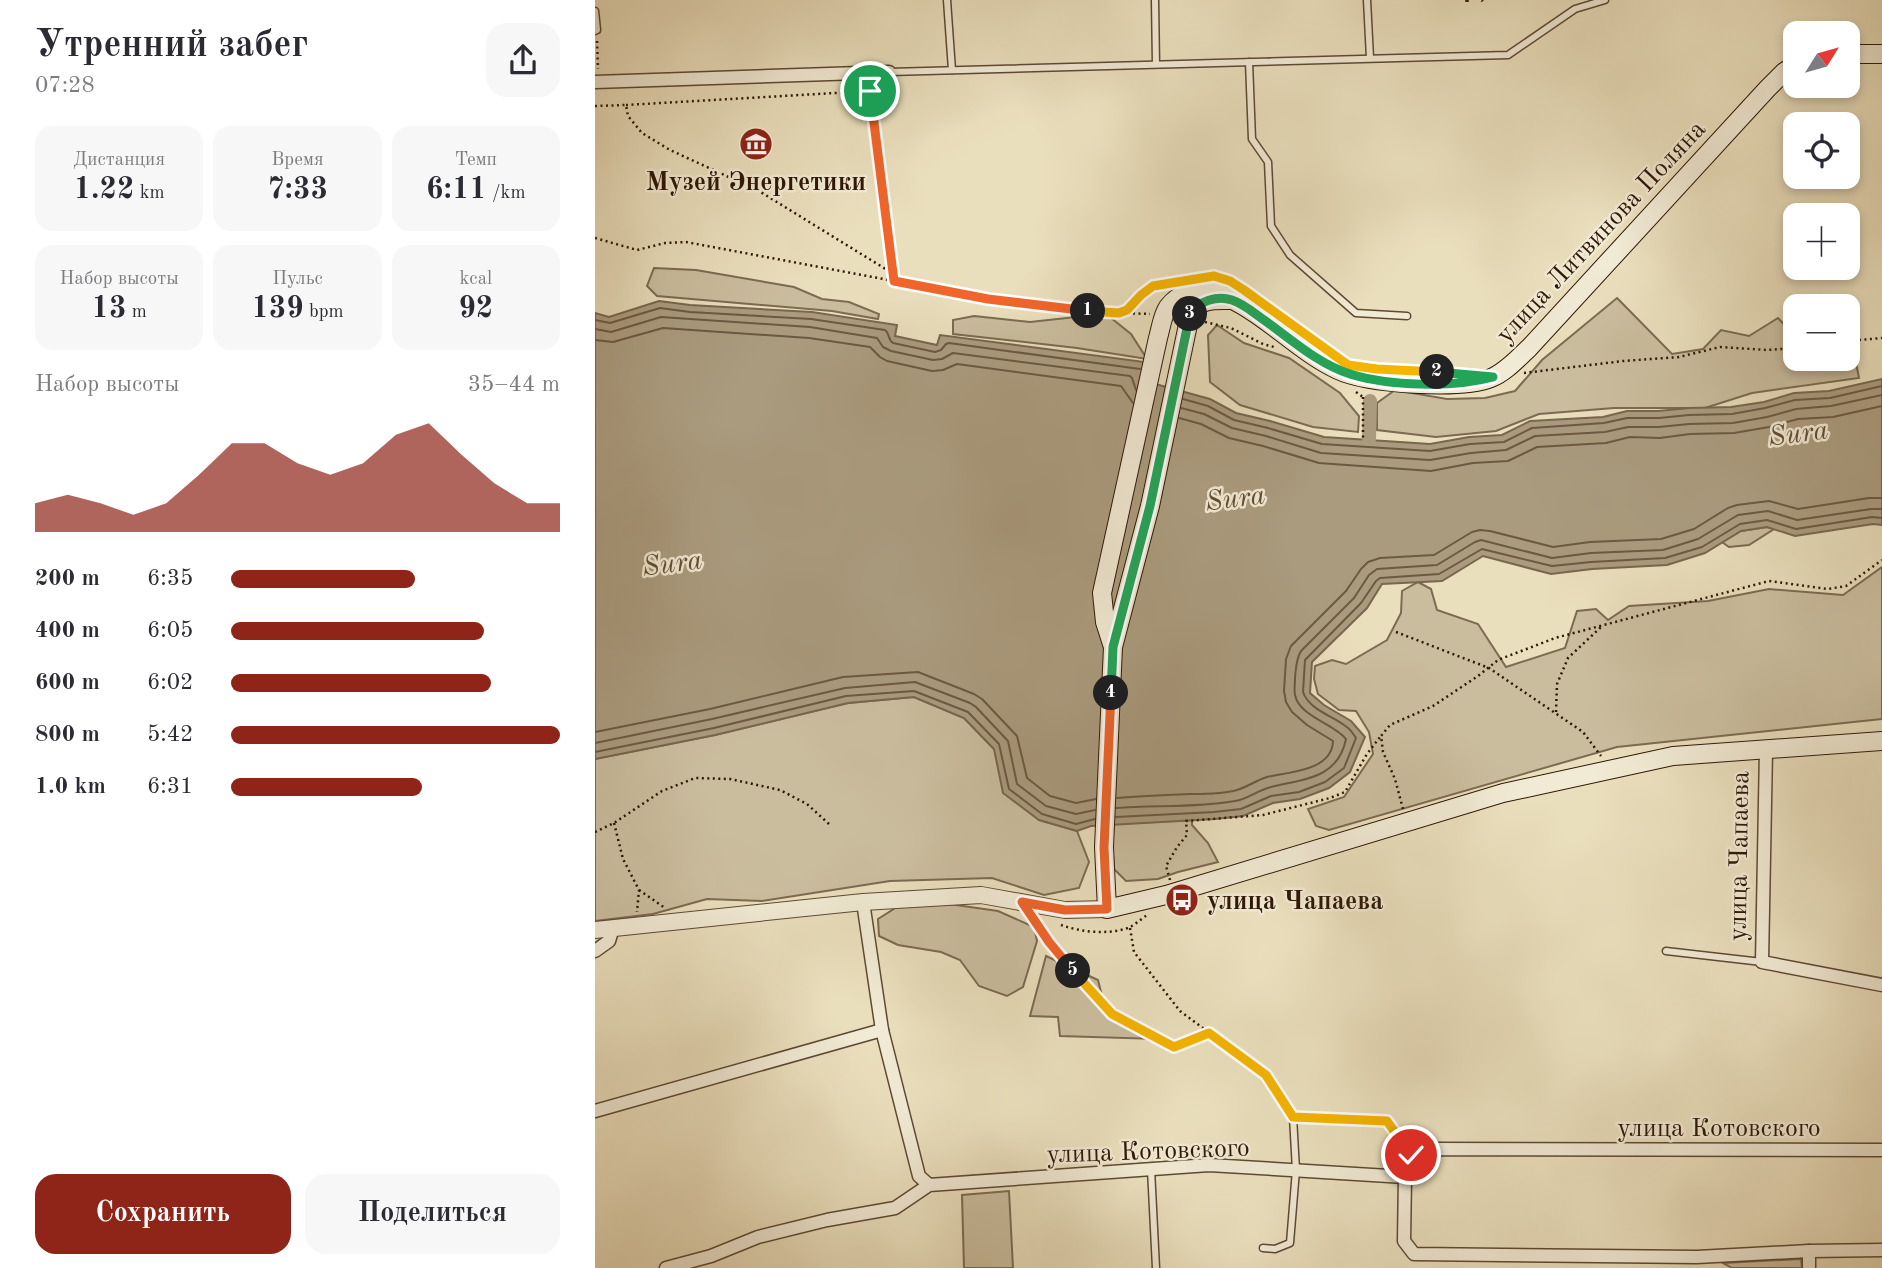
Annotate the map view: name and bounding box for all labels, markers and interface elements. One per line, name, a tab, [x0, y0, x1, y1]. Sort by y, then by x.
north arrow	[1783, 21, 1860, 98]
map controls	[1783, 21, 1860, 371]
button: share	[486, 23, 560, 97]
text: Утренний забег	[35, 27, 308, 65]
pin	[840, 61, 900, 121]
icon: arrive	[851, 72, 889, 110]
text: 07:28	[35, 74, 95, 97]
button: locate	[1783, 112, 1860, 189]
street label: улица Литвинова Поляна	[1492, 116, 1711, 349]
museum icon: Музей Энергетики	[737, 125, 775, 163]
text: Дистанция	[73, 151, 165, 170]
text: Время	[271, 151, 324, 170]
text: Темп	[455, 151, 497, 170]
place label: Музей Энергетики	[646, 170, 866, 196]
text: 1.22	[74, 175, 134, 205]
text: 7:33	[267, 175, 328, 205]
text: 6:11	[426, 175, 487, 205]
text: km	[134, 184, 165, 203]
text: /km	[487, 184, 526, 203]
button: +	[1783, 203, 1860, 280]
text: Набор высоты	[60, 270, 179, 289]
text: Пульс	[272, 270, 323, 289]
text: kcal	[459, 270, 492, 289]
text: 13	[92, 294, 126, 324]
text: 139	[251, 294, 304, 324]
text: 92	[458, 294, 493, 324]
pin: 1	[1071, 294, 1105, 328]
button: −	[1783, 294, 1860, 371]
pin: 3	[1173, 296, 1207, 332]
text: 1	[1082, 301, 1093, 320]
text: m	[126, 303, 147, 322]
text: bpm	[304, 303, 344, 322]
text: 3	[1184, 304, 1195, 323]
pin: 2	[1419, 354, 1455, 390]
text: 2	[1431, 362, 1442, 381]
text: Набор высоты	[35, 373, 179, 396]
text: 35–44 m	[468, 373, 560, 396]
water label: Sura	[1767, 417, 1830, 453]
water label: Sura	[1204, 482, 1267, 518]
water label: Sura	[641, 547, 704, 583]
text: 200 m	[35, 567, 100, 590]
text: 6:35	[147, 567, 193, 590]
text: 400 m	[35, 619, 100, 642]
text: 6:05	[147, 619, 193, 642]
text: 600 m	[35, 671, 100, 694]
text: 6:02	[147, 671, 193, 694]
pin: 4	[1093, 676, 1129, 710]
text: 4	[1105, 683, 1116, 702]
text: 800 m	[35, 723, 100, 746]
text: 5:42	[147, 723, 193, 746]
street label: улица Чапаева	[1726, 771, 1754, 941]
text: 1.0 km	[35, 775, 106, 798]
text: 6:31	[147, 775, 193, 798]
bus stop icon: улица Чапаева	[1163, 881, 1201, 919]
place label: улица Чапаева	[1207, 889, 1383, 915]
pin: 5	[1056, 954, 1091, 988]
text: 5	[1067, 961, 1078, 980]
street label: улица Котовского	[1617, 1116, 1821, 1142]
pin	[1381, 1125, 1441, 1185]
street label: улица Котовского	[1046, 1135, 1250, 1169]
icon: check	[1392, 1136, 1430, 1174]
button: Сохранить	[35, 1174, 291, 1254]
button: Поделиться	[305, 1174, 560, 1254]

